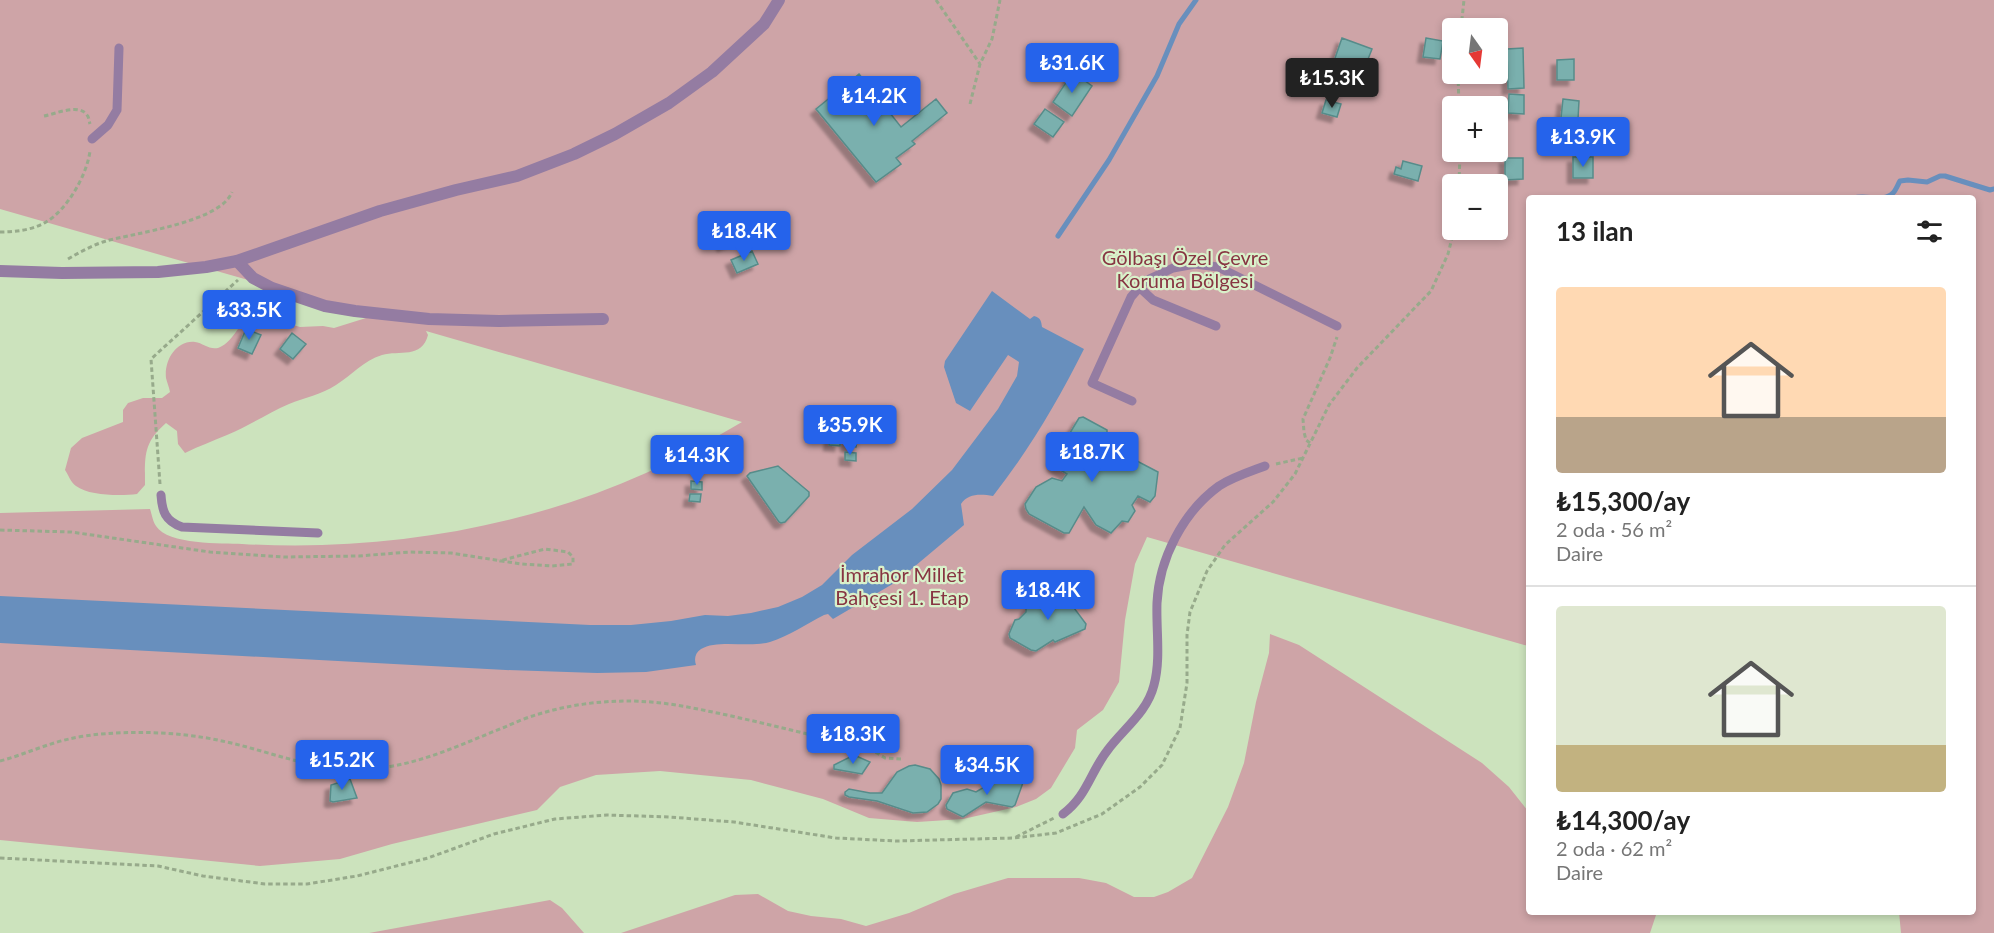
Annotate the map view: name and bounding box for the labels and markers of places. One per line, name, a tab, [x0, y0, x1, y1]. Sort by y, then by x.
pin: ₺31.6K	[1023, 43, 1121, 94]
pin: ₺15.3K	[1283, 58, 1381, 109]
pin: ₺14.2K	[825, 76, 923, 127]
pin: ₺13.9K	[1534, 117, 1632, 168]
pin: ₺18.4K	[695, 211, 793, 262]
pin: ₺33.5K	[200, 290, 298, 341]
pin: ₺35.9K	[801, 405, 899, 456]
pin: ₺18.7K	[1043, 432, 1141, 483]
pin: ₺14.3K	[648, 435, 746, 486]
pin: ₺18.4K	[999, 570, 1097, 621]
pin: ₺18.3K	[804, 714, 902, 765]
pin: ₺15.2K	[293, 740, 391, 791]
pin: ₺34.5K	[938, 745, 1036, 796]

